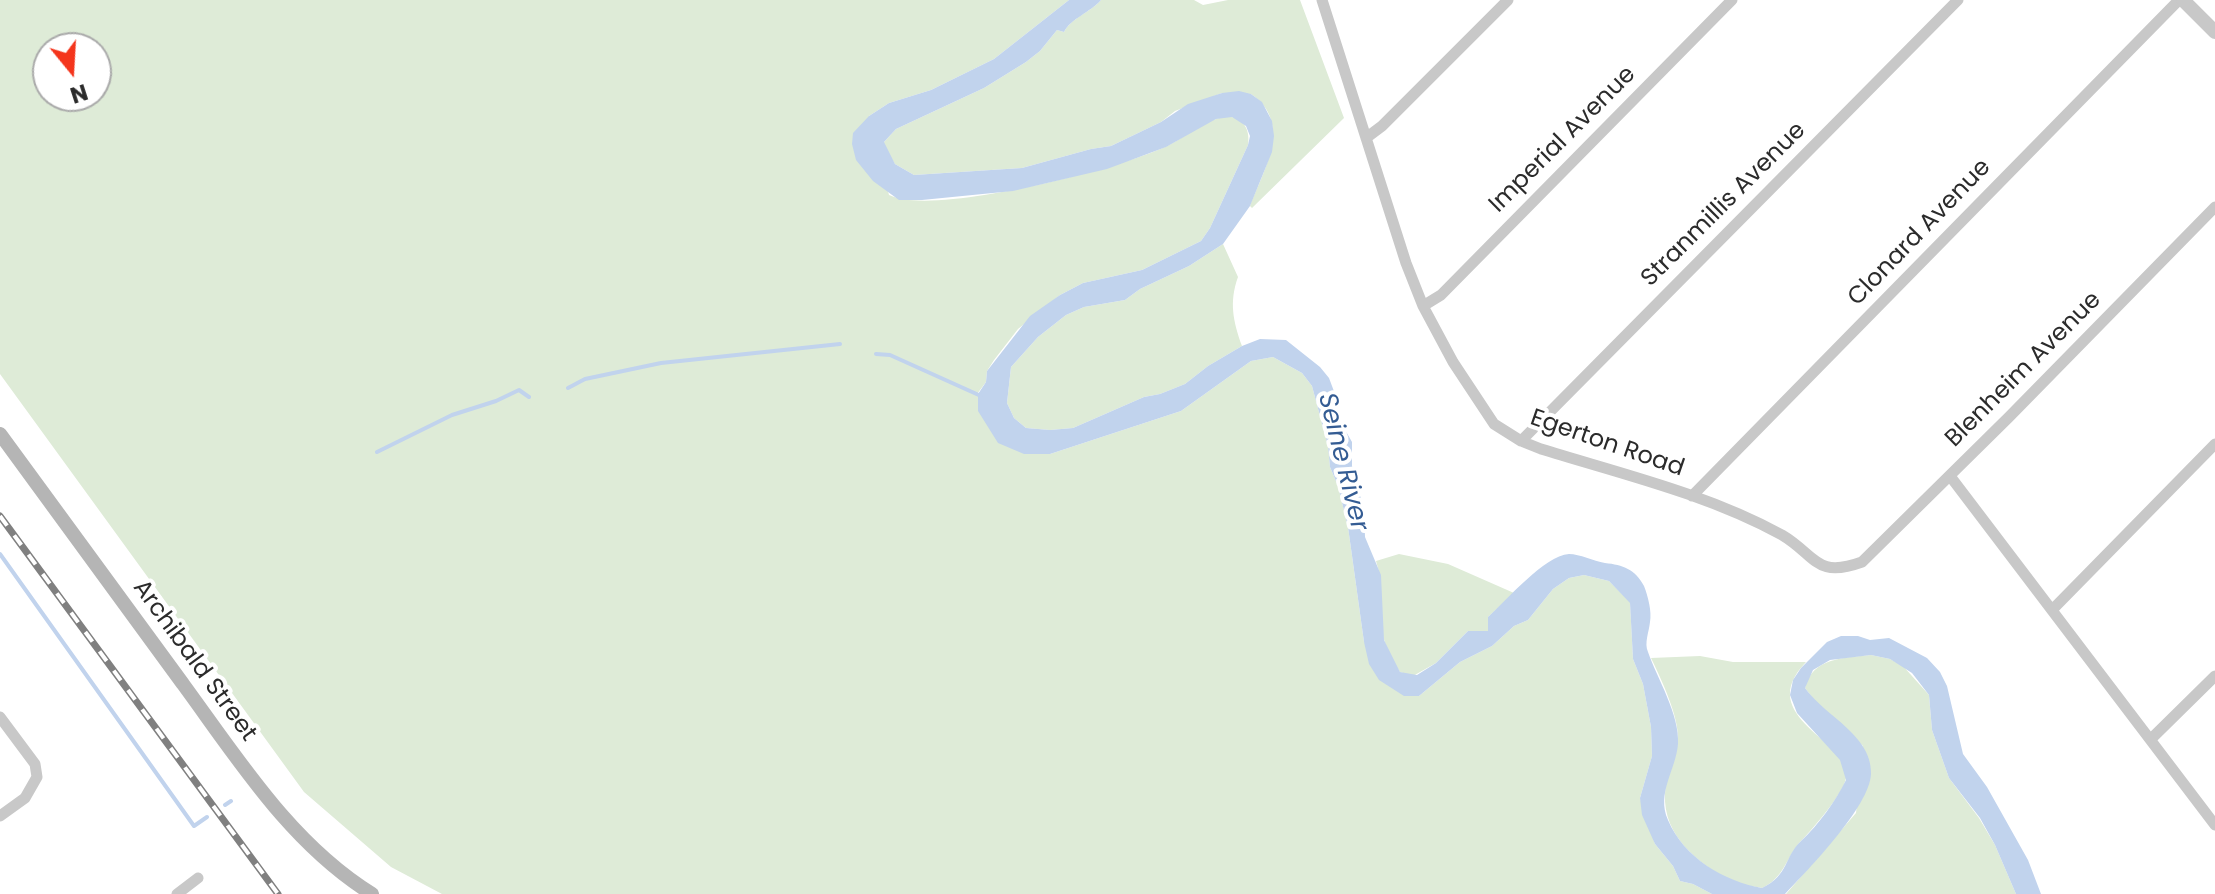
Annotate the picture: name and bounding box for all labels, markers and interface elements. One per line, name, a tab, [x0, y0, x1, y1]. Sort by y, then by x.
north arrow	[32, 32, 112, 112]
street label: Imperial Avenue	[1484, 61, 1642, 219]
text: N	[66, 76, 92, 111]
street label: Stranmillis Avenue	[1636, 117, 1812, 293]
street label: Clonard Avenue	[1843, 154, 1997, 312]
street label: Blenheim Avenue	[1940, 286, 2108, 454]
water label: Seine River	[1310, 390, 1374, 534]
street label: Egerton Road	[1526, 404, 1688, 484]
street label: Archibald Street	[126, 575, 262, 747]

